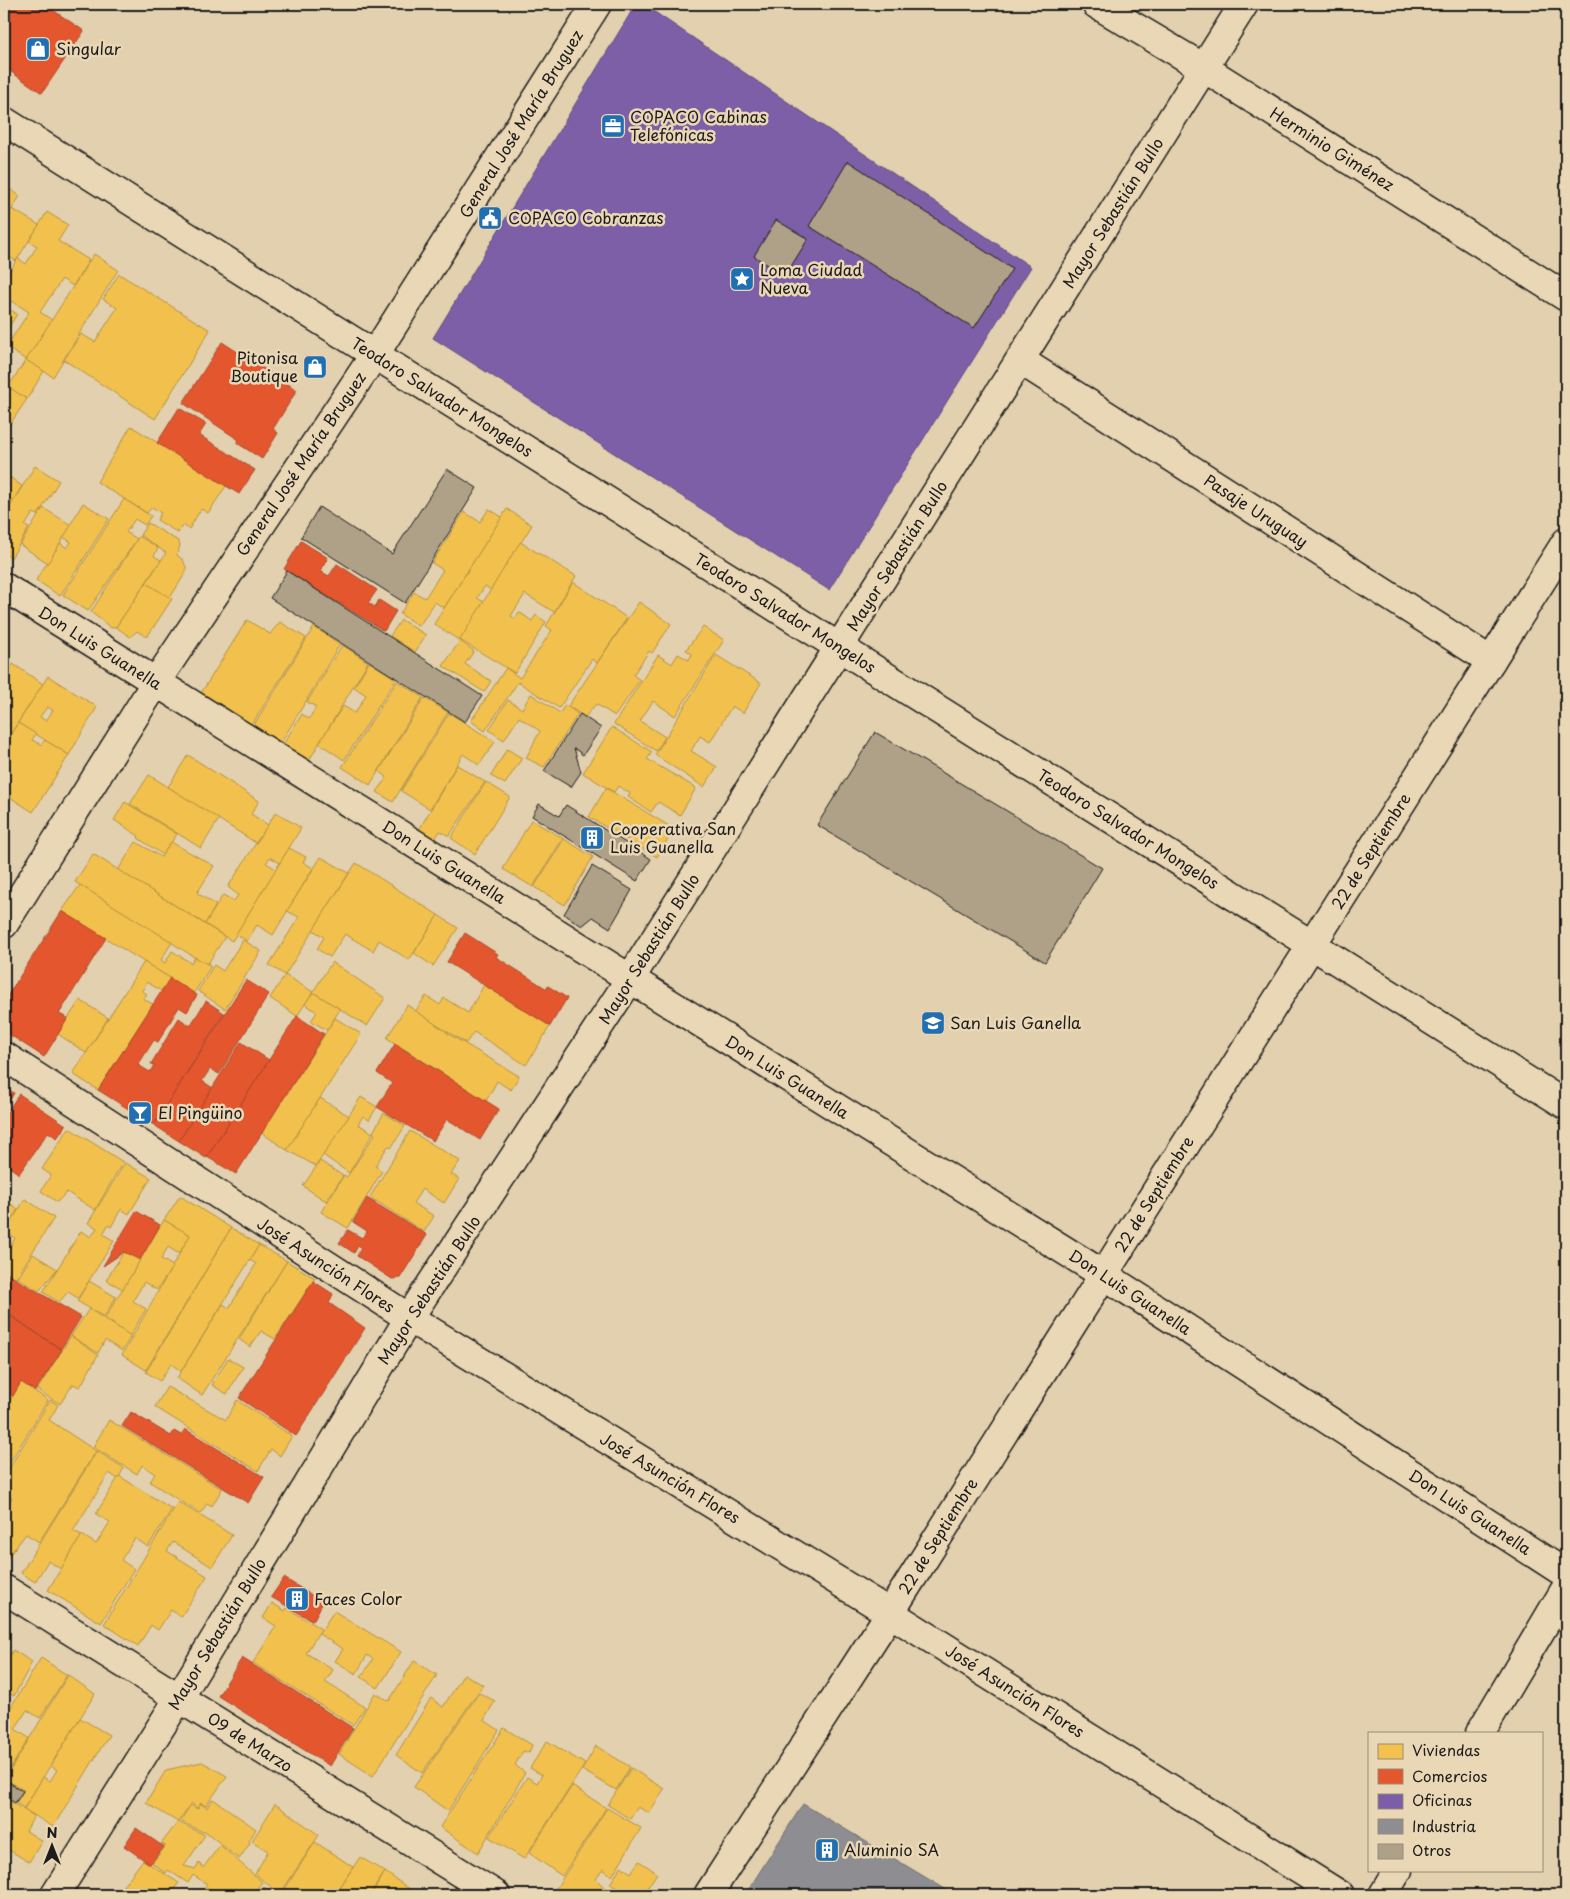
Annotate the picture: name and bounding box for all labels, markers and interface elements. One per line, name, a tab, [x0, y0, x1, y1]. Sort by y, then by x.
street label: General José María Bruguez	[452, 24, 588, 222]
shop icon: Singular	[25, 36, 51, 62]
place label: Singular	[56, 36, 122, 60]
street label: Herminio Giménez	[1266, 100, 1400, 196]
place label: COPACO Cabinas Telefónicas	[630, 104, 767, 146]
office icon: COPACO Cabinas Telefónicas	[600, 113, 626, 139]
street label: Mayor Sebastián Bullo	[1056, 132, 1168, 292]
public building icon: COPACO Cobranzas	[477, 205, 503, 231]
place label: COPACO Cobranzas	[508, 205, 663, 229]
place label: Loma Ciudad Nueva	[760, 257, 862, 299]
place icon: Loma Ciudad Nueva	[729, 266, 755, 292]
street label: Teodoro Salvador Mongelos	[347, 330, 538, 462]
place label: Pitonisa Boutique	[230, 345, 298, 387]
shop icon: Pitonisa Boutique	[302, 354, 328, 380]
street label: General José María Bruguez	[229, 366, 371, 560]
street label: Pasaje Uruguay	[1200, 467, 1313, 553]
street label: Mayor Sebastián Bullo	[840, 475, 952, 635]
street label: Teodoro Salvador Mongelos	[690, 546, 881, 678]
street label: Don Luis Guanella	[34, 599, 167, 695]
street label: Teodoro Salvador Mongelos	[1033, 762, 1224, 894]
street label: 22 de Septiembre	[1325, 787, 1416, 913]
street label: Don Luis Guanella	[378, 813, 511, 909]
place label: Cooperativa San Luis Guanella	[610, 816, 736, 858]
building icon: Cooperativa San Luis Guanella	[579, 825, 605, 851]
street label: Mayor Sebastián Bullo	[592, 868, 704, 1028]
school or university icon: San Luis Ganella	[920, 1010, 946, 1036]
place label: San Luis Ganella	[950, 1010, 1081, 1034]
street label: Don Luis Guanella	[721, 1028, 854, 1124]
bar icon: El Pingüino	[127, 1100, 153, 1126]
place label: El Pingüino	[158, 1100, 242, 1124]
street label: 22 de Septiembre	[1108, 1130, 1199, 1256]
street label: Mayor Sebastián Bullo	[371, 1210, 486, 1369]
street label: José Asunción Flores	[253, 1211, 400, 1318]
street label: Don Luis Guanella	[1064, 1242, 1197, 1340]
street label: José Asunción Flores	[596, 1426, 745, 1529]
street label: Don Luis Guanella	[1404, 1462, 1537, 1560]
street label: 22 de Septiembre	[892, 1472, 983, 1598]
street label: Mayor Sebastián Bullo	[161, 1553, 271, 1714]
building icon: Faces Color	[284, 1586, 310, 1612]
place label: Faces Color	[314, 1586, 403, 1610]
street label: José Asunción Flores	[941, 1638, 1090, 1743]
street label: 09 de Marzo	[203, 1705, 298, 1777]
legend	[1368, 1732, 1542, 1872]
text: Viviendas	[1412, 1738, 1480, 1761]
text: Comercios	[1412, 1764, 1488, 1787]
text: Oficinas	[1412, 1788, 1472, 1811]
text: Industria	[1412, 1814, 1476, 1837]
north arrow	[28, 1822, 78, 1872]
text: N	[46, 1822, 58, 1843]
building icon: Aluminio SA	[814, 1837, 840, 1863]
place label: Aluminio SA	[844, 1837, 940, 1861]
text: Otros	[1412, 1838, 1451, 1861]

